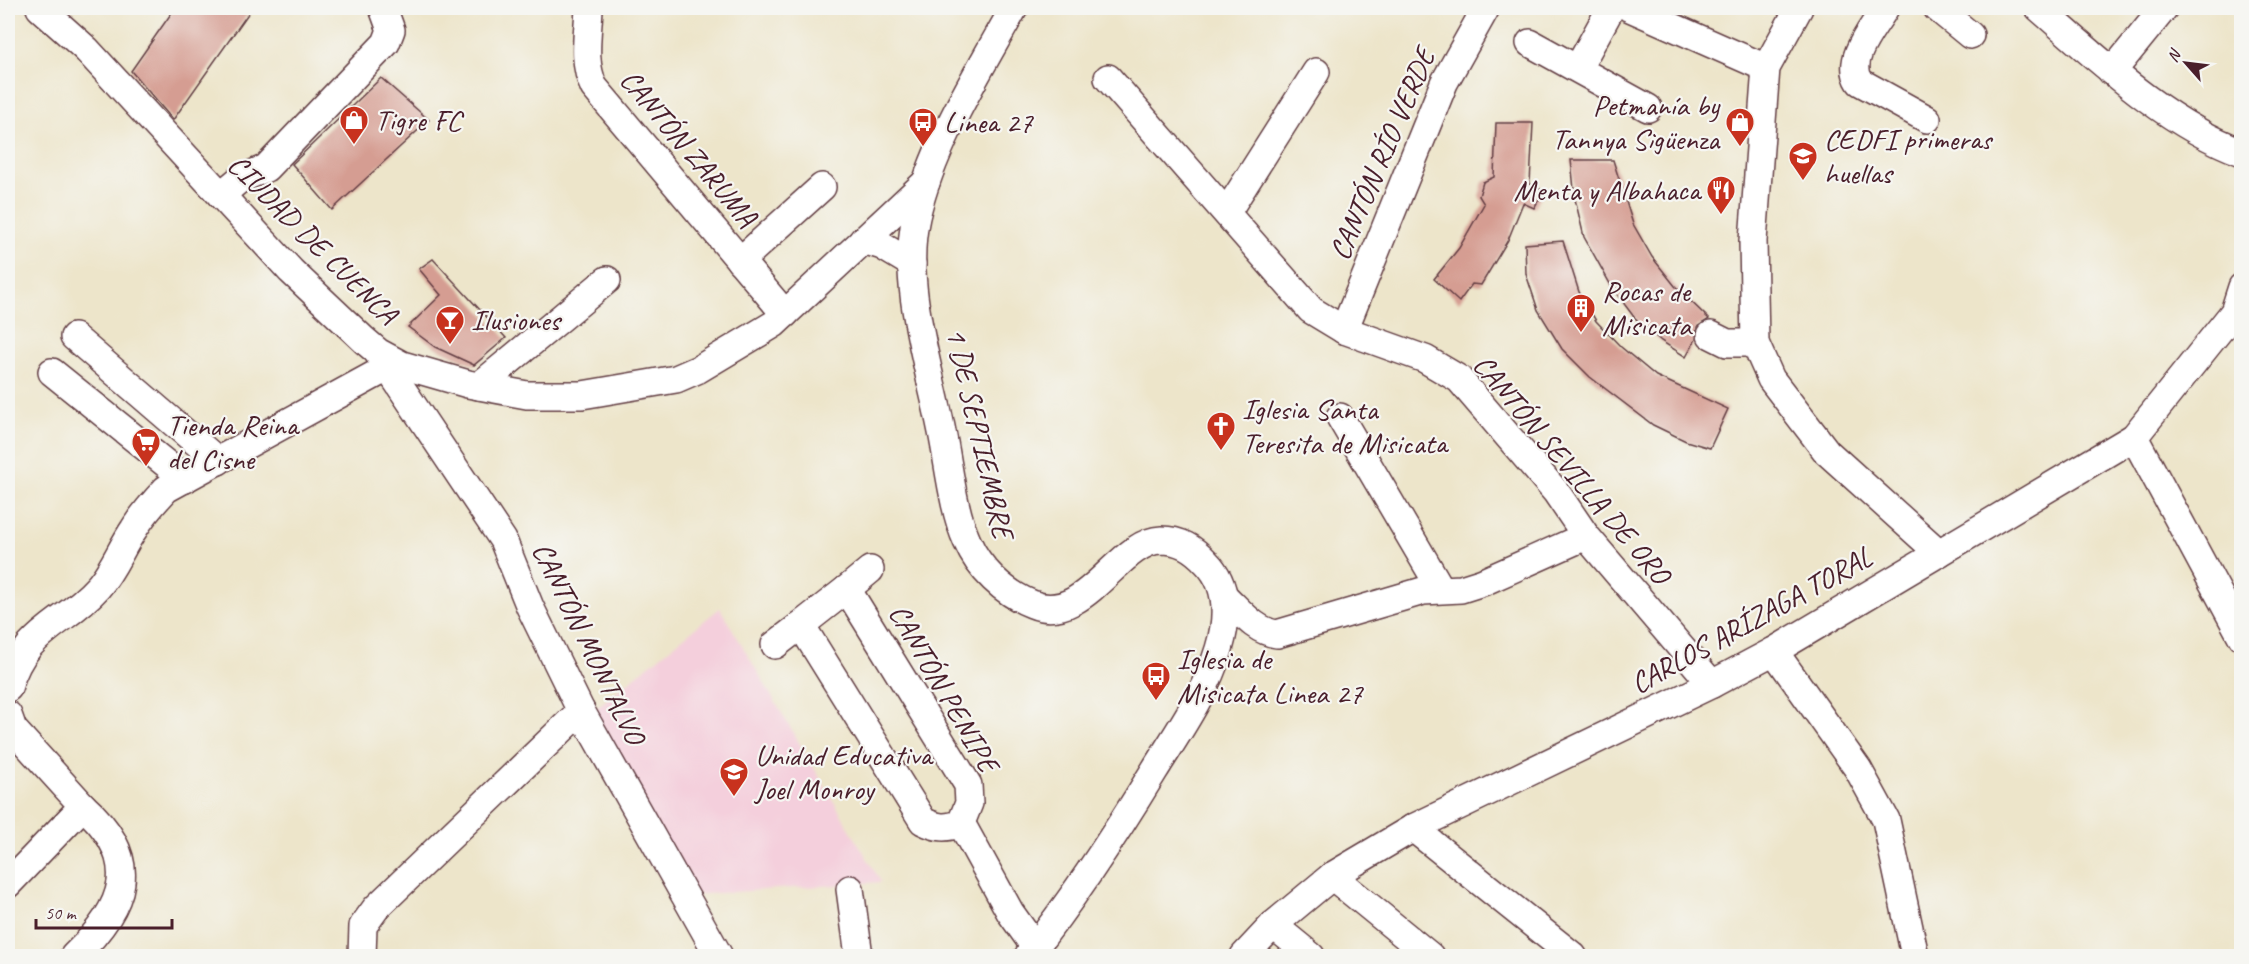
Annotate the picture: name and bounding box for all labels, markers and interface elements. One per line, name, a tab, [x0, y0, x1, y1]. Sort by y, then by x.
north arrow	[2156, 33, 2216, 93]
street label: CANTÓN RÍO VERDE	[1320, 39, 1445, 265]
text: N	[2162, 45, 2186, 65]
street label: CANTÓN ZARUMA	[612, 61, 767, 235]
place label: Petmanía by Tannya Sigüenza	[1552, 86, 1721, 158]
place label: Tigre FC	[375, 101, 465, 139]
place label: Linea 27	[944, 103, 1034, 141]
shop icon: Tigre FC	[338, 104, 370, 146]
bus stop icon: Linea 27	[907, 106, 939, 148]
shop icon: Petmanía by Tannya Sigüenza	[1724, 106, 1756, 148]
place label: CEDFI primeras huellas	[1824, 120, 1994, 192]
school or university icon: CEDFI primeras huellas	[1787, 140, 1819, 182]
street label: CIUDAD DE CUENCA	[220, 146, 408, 334]
place label: Menta y Albahaca	[1514, 171, 1703, 209]
restaurant icon: Menta y Albahaca	[1705, 174, 1737, 216]
place label: Rocas de Misicata	[1602, 272, 1693, 344]
building icon: Rocas de Misicata	[1565, 292, 1597, 334]
place label: Ilusiones	[471, 301, 562, 339]
bar icon: Ilusiones	[434, 304, 466, 346]
street label: 1 DE SEPTIEMBRE	[937, 324, 1024, 546]
street label: CANTÓN SEVILLA DE ORO	[1465, 346, 1681, 594]
place label: Iglesia Santa Teresita de Misicata	[1242, 390, 1449, 462]
place label: Tienda Reina del Cisne	[167, 406, 301, 478]
church icon: Iglesia Santa Teresita de Misicata	[1205, 410, 1237, 452]
supermarket icon: Tienda Reina del Cisne	[130, 426, 162, 468]
street label: CANTÓN MONTALVO	[524, 536, 656, 753]
street label: CARLOS ARÍZAGA TORAL	[1624, 538, 1879, 702]
street label: CANTÓN PENIPE	[880, 597, 1009, 782]
place label: Iglesia de Misicata Linea 27	[1177, 640, 1364, 712]
bus stop icon: Iglesia de Misicata Linea 27	[1140, 660, 1172, 702]
place label: Unidad Educativa Joel Monroy	[753, 736, 934, 808]
school or university icon: Unidad Educativa Joel Monroy	[718, 756, 750, 798]
scale bar	[36, 892, 172, 930]
text: 50 m	[45, 902, 78, 924]

